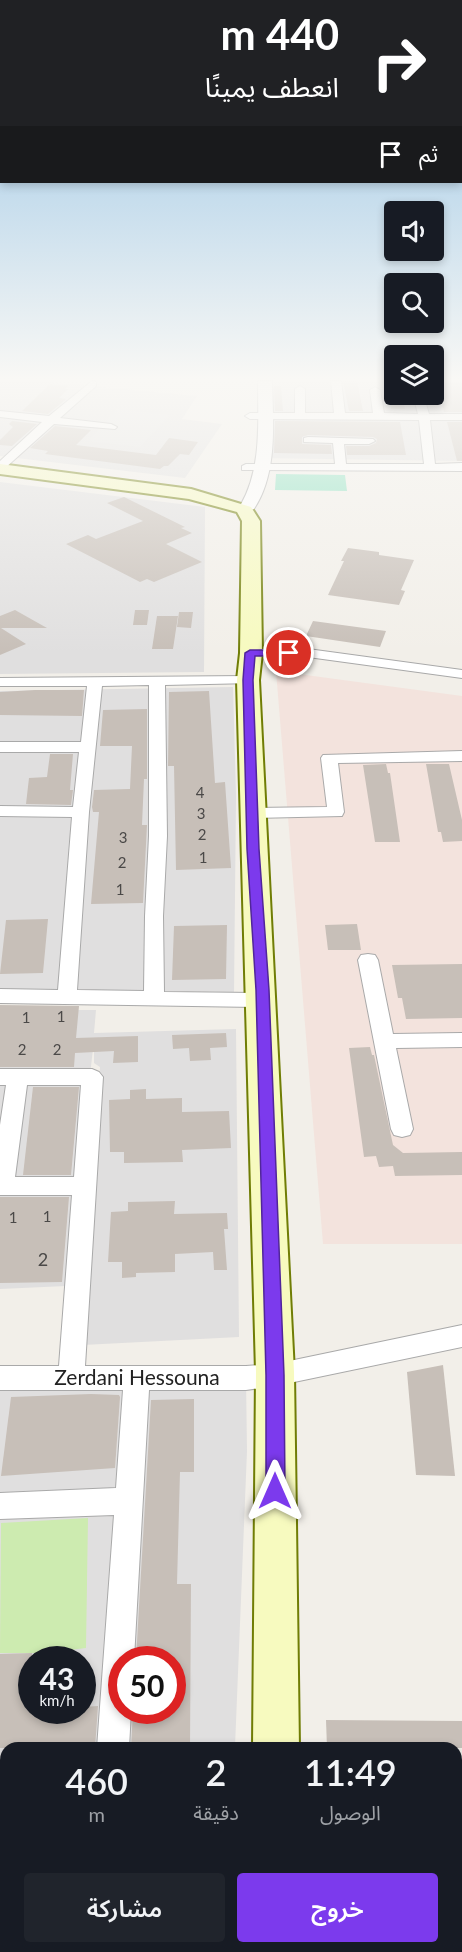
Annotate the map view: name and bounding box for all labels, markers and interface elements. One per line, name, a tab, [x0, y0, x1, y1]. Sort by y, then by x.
text: 440 m	[221, 9, 339, 59]
icon: right	[360, 24, 438, 102]
text: انعطف يمينًا	[205, 70, 339, 103]
icon: arrive	[374, 138, 407, 171]
text: ثم	[419, 140, 438, 167]
map controls	[384, 201, 444, 405]
button: sound	[384, 201, 444, 261]
button: search	[384, 273, 444, 333]
button: layers	[384, 345, 444, 405]
pin	[263, 627, 314, 678]
icon: arrive	[272, 636, 305, 669]
house number: 4	[196, 783, 205, 801]
house number: 3	[197, 804, 205, 822]
house number: 2	[198, 825, 206, 843]
house number: 3	[119, 828, 127, 846]
house number: 1	[199, 848, 207, 866]
house number: 2	[118, 853, 126, 871]
house number: 1	[116, 880, 124, 898]
house number: 1	[57, 1007, 65, 1025]
house number: 1	[22, 1008, 30, 1026]
house number: 2	[18, 1040, 26, 1058]
house number: 2	[53, 1040, 61, 1058]
house number: 1	[43, 1207, 51, 1225]
house number: 1	[9, 1208, 17, 1226]
house number: 2	[38, 1248, 48, 1270]
street label: Zerdani Hessouna	[54, 1364, 220, 1389]
position arrow	[243, 1459, 307, 1523]
speed limit sign: 50	[108, 1646, 186, 1724]
text: 43	[40, 1660, 74, 1696]
text: km/h	[39, 1691, 75, 1709]
text: 2	[206, 1750, 226, 1794]
text: 11:49	[304, 1750, 397, 1794]
text: 460	[65, 1759, 128, 1803]
text: دقيقة	[193, 1800, 239, 1824]
text: الوصول	[320, 1800, 381, 1824]
text: m	[88, 1802, 105, 1826]
button: مشاركة	[24, 1873, 225, 1942]
button: خروج	[237, 1873, 438, 1942]

